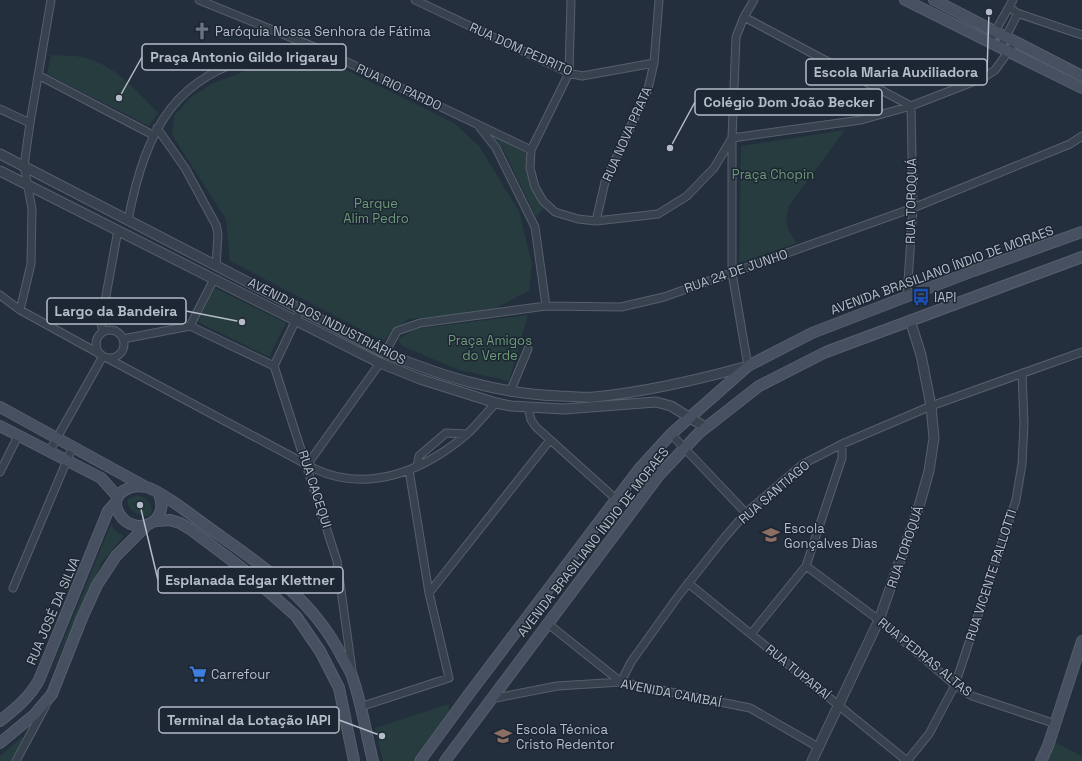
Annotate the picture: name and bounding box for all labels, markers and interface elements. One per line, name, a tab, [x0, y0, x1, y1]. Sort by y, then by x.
street label: RUA DOM PEDRITO	[467, 19, 575, 79]
church icon: Paróquia Nossa Senhora de Fátima	[192, 21, 212, 41]
place label: Paróquia Nossa Senhora de Fátima	[215, 23, 431, 40]
callout: Praça Antonio Gildo Irigaray	[142, 44, 346, 70]
text: Praça Antonio Gildo Irigaray	[150, 48, 338, 66]
callout: Escola Maria Auxiliadora	[806, 59, 987, 85]
street label: RUA RIO PARDO	[354, 60, 444, 114]
text: Escola Maria Auxiliadora	[814, 63, 978, 81]
street label: RUA NOVA PRATA	[598, 84, 656, 184]
callout: Colégio Dom João Becker	[695, 89, 882, 115]
text: Colégio Dom João Becker	[704, 93, 875, 111]
street label: RUA TOROQUÁ	[902, 158, 920, 244]
park label: Praça Chopin	[732, 166, 814, 183]
park label: Parque Alim Pedro	[343, 195, 409, 227]
street label: AVENIDA BRASILIANO ÍNDIO DE MORAES	[828, 222, 1056, 318]
street label: RUA 24 DE JUNHO	[682, 245, 790, 297]
street label: AVENIDA DOS INDUSTRIÁRIOS	[245, 274, 409, 368]
bus stop icon: IAPI	[911, 287, 931, 307]
place label: IAPI	[934, 289, 956, 306]
callout: Largo da Bandeira	[47, 298, 186, 324]
text: Largo da Bandeira	[55, 302, 177, 320]
park label: Praça Amigos do Verde	[448, 332, 532, 364]
street label: AVENIDA BRASILIANO ÍNDIO DE MORAES	[514, 444, 672, 640]
street label: RUA CACEQUI	[294, 448, 336, 530]
street label: RUA SANTIAGO	[735, 456, 813, 528]
street label: RUA TOROQUÁ	[883, 504, 927, 590]
street label: RUA VICENTE PALLOTTI	[962, 507, 1020, 643]
place label: Escola Gonçalves Dias	[784, 520, 878, 552]
school or university icon: Escola Gonçalves Dias	[761, 525, 781, 545]
street label: RUA JOSÉ DA SILVA	[23, 555, 83, 667]
callout: Esplanada Edgar Klettner	[158, 567, 343, 593]
text: Esplanada Edgar Klettner	[165, 571, 335, 589]
street label: RUA PEDRAS ALTAS	[874, 614, 976, 700]
street label: RUA TUPARAÍ	[762, 641, 834, 703]
supermarket icon: Carrefour	[188, 664, 208, 684]
place label: Carrefour	[211, 666, 270, 683]
street label: AVENIDA CAMBAÍ	[619, 675, 723, 711]
callout: Terminal da Lotação IAPI	[159, 707, 339, 733]
text: Terminal da Lotação IAPI	[167, 711, 331, 729]
place label: Escola Técnica Cristo Redentor	[516, 721, 615, 753]
school or university icon: Escola Técnica Cristo Redentor	[493, 726, 513, 746]

